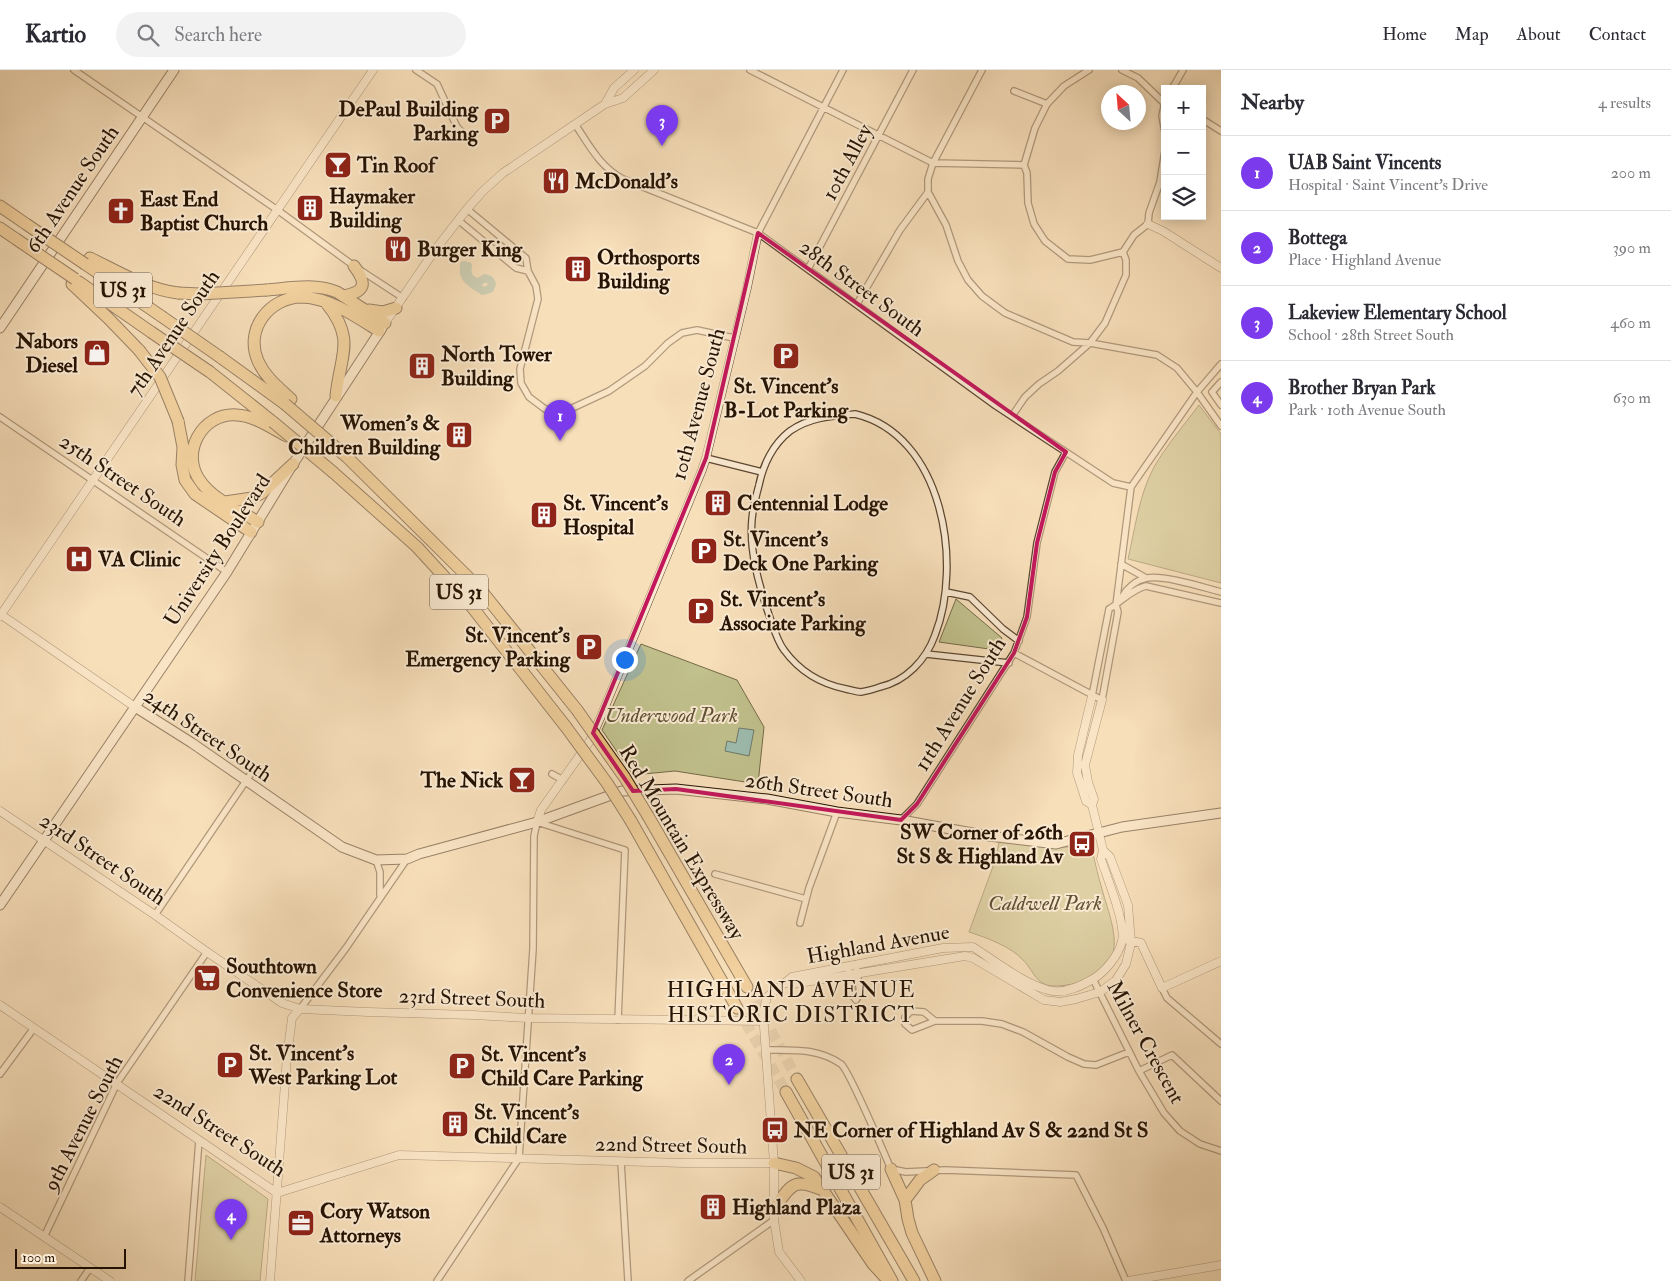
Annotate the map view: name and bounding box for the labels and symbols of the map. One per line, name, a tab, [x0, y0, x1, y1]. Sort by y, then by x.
north arrow	[1101, 85, 1146, 130]
place label: DePaul Building Parking	[339, 96, 479, 147]
pin: 3	[646, 105, 678, 146]
parking icon: DePaul Building Parking	[482, 106, 512, 136]
street label: 10th Alley	[816, 119, 879, 205]
street label: 6th Avenue South	[20, 120, 125, 258]
bar icon: Tin Roof	[323, 150, 353, 180]
place label: Tin Roof	[356, 152, 438, 179]
restaurant icon: McDonald's	[541, 166, 571, 196]
place label: McDonald's	[574, 168, 678, 195]
place label: Haymaker Building	[329, 183, 416, 234]
place label: East End Baptist Church	[140, 186, 268, 237]
building icon: Haymaker Building	[295, 193, 325, 223]
church icon: East End Baptist Church	[106, 196, 136, 226]
restaurant icon: Burger King	[383, 234, 413, 264]
street label: 28th Street South	[794, 234, 930, 343]
place label: Burger King	[417, 236, 523, 263]
place label: Orthosports Building	[597, 244, 700, 295]
building icon: Orthosports Building	[563, 254, 593, 284]
street label: 7th Avenue South	[121, 265, 226, 402]
road number: US 31	[94, 272, 152, 308]
street label: 10th Avenue South	[665, 325, 732, 483]
place label: Nabors Diesel	[15, 328, 79, 379]
shop icon: Nabors Diesel	[82, 338, 112, 368]
place label: North Tower Building	[440, 341, 553, 392]
parking icon: St. Vincent's B-Lot Parking	[771, 341, 801, 371]
building icon: North Tower Building	[407, 351, 437, 381]
place label: St. Vincent's B-Lot Parking	[724, 373, 849, 424]
pin: 1	[544, 400, 576, 441]
place label: Women's & Children Building	[288, 410, 441, 461]
building icon: Women's & Children Building	[444, 420, 474, 450]
street label: 25th Street South	[54, 428, 191, 533]
street label: University Boulevard	[158, 468, 277, 632]
building icon: Centennial Lodge	[703, 488, 733, 518]
place label: St. Vincent's Hospital	[563, 490, 668, 541]
place label: Centennial Lodge	[737, 490, 888, 517]
building icon: St. Vincent's Hospital	[529, 500, 559, 530]
place label: St. Vincent's Deck One Parking	[723, 526, 879, 577]
parking icon: St. Vincent's Deck One Parking	[689, 536, 719, 566]
hospital icon: VA Clinic	[64, 544, 94, 574]
place label: VA Clinic	[97, 546, 181, 573]
road number: US 31	[430, 574, 488, 610]
place label: St. Vincent's Associate Parking	[719, 586, 866, 637]
parking icon: St. Vincent's Associate Parking	[686, 596, 716, 626]
place label: St. Vincent's Emergency Parking	[405, 622, 571, 673]
parking icon: St. Vincent's Emergency Parking	[574, 632, 604, 662]
street label: 11th Avenue South	[908, 632, 1012, 776]
your location	[612, 647, 638, 673]
street label: 24th Street South	[138, 682, 277, 788]
park label: Underwood Park	[604, 702, 738, 729]
street label: Red Mountain Expressway	[613, 740, 751, 945]
bar icon: The Nick	[507, 765, 537, 795]
place label: The Nick	[420, 767, 504, 794]
street label: 26th Street South	[743, 767, 895, 814]
street label: 23rd Street South	[34, 807, 171, 912]
place label: SW Corner of 26th St S & Highland Av	[896, 819, 1064, 870]
bus stop icon: SW Corner of 26th St S & Highland Av	[1067, 829, 1097, 859]
park label: Caldwell Park	[988, 890, 1102, 917]
street label: Highland Avenue	[805, 919, 952, 970]
place label: Southtown Convenience Store	[226, 953, 383, 1004]
supermarket icon: Southtown Convenience Store	[192, 963, 222, 993]
district label: HIGHLAND AVENUE HISTORIC DISTRICT	[667, 976, 915, 1029]
street label: Milner Crescent	[1101, 976, 1191, 1109]
street label: 23rd Street South	[398, 982, 546, 1015]
place label: St. Vincent's West Parking Lot	[248, 1040, 398, 1091]
place label: St. Vincent's Child Care Parking	[481, 1041, 644, 1092]
pin: 2	[713, 1044, 745, 1085]
parking icon: St. Vincent's West Parking Lot	[215, 1050, 245, 1080]
street label: 9th Avenue South	[37, 1051, 129, 1197]
parking icon: St. Vincent's Child Care Parking	[447, 1051, 477, 1081]
street label: 22nd Street South	[149, 1078, 291, 1183]
place label: St. Vincent's Child Care	[474, 1099, 579, 1150]
building icon: St. Vincent's Child Care	[440, 1109, 470, 1139]
bus stop icon: NE Corner of Highland Av S & 22nd St S	[760, 1115, 790, 1145]
place label: NE Corner of Highland Av S & 22nd St S	[793, 1117, 1148, 1144]
street label: 22nd Street South	[595, 1131, 747, 1160]
road number: US 31	[822, 1154, 880, 1190]
building icon: Highland Plaza	[698, 1192, 728, 1222]
place label: Highland Plaza	[732, 1194, 862, 1221]
place label: Cory Watson Attorneys	[319, 1198, 430, 1249]
pin: 4	[215, 1199, 247, 1240]
office icon: Cory Watson Attorneys	[286, 1208, 316, 1238]
scale bar	[15, 1246, 126, 1269]

